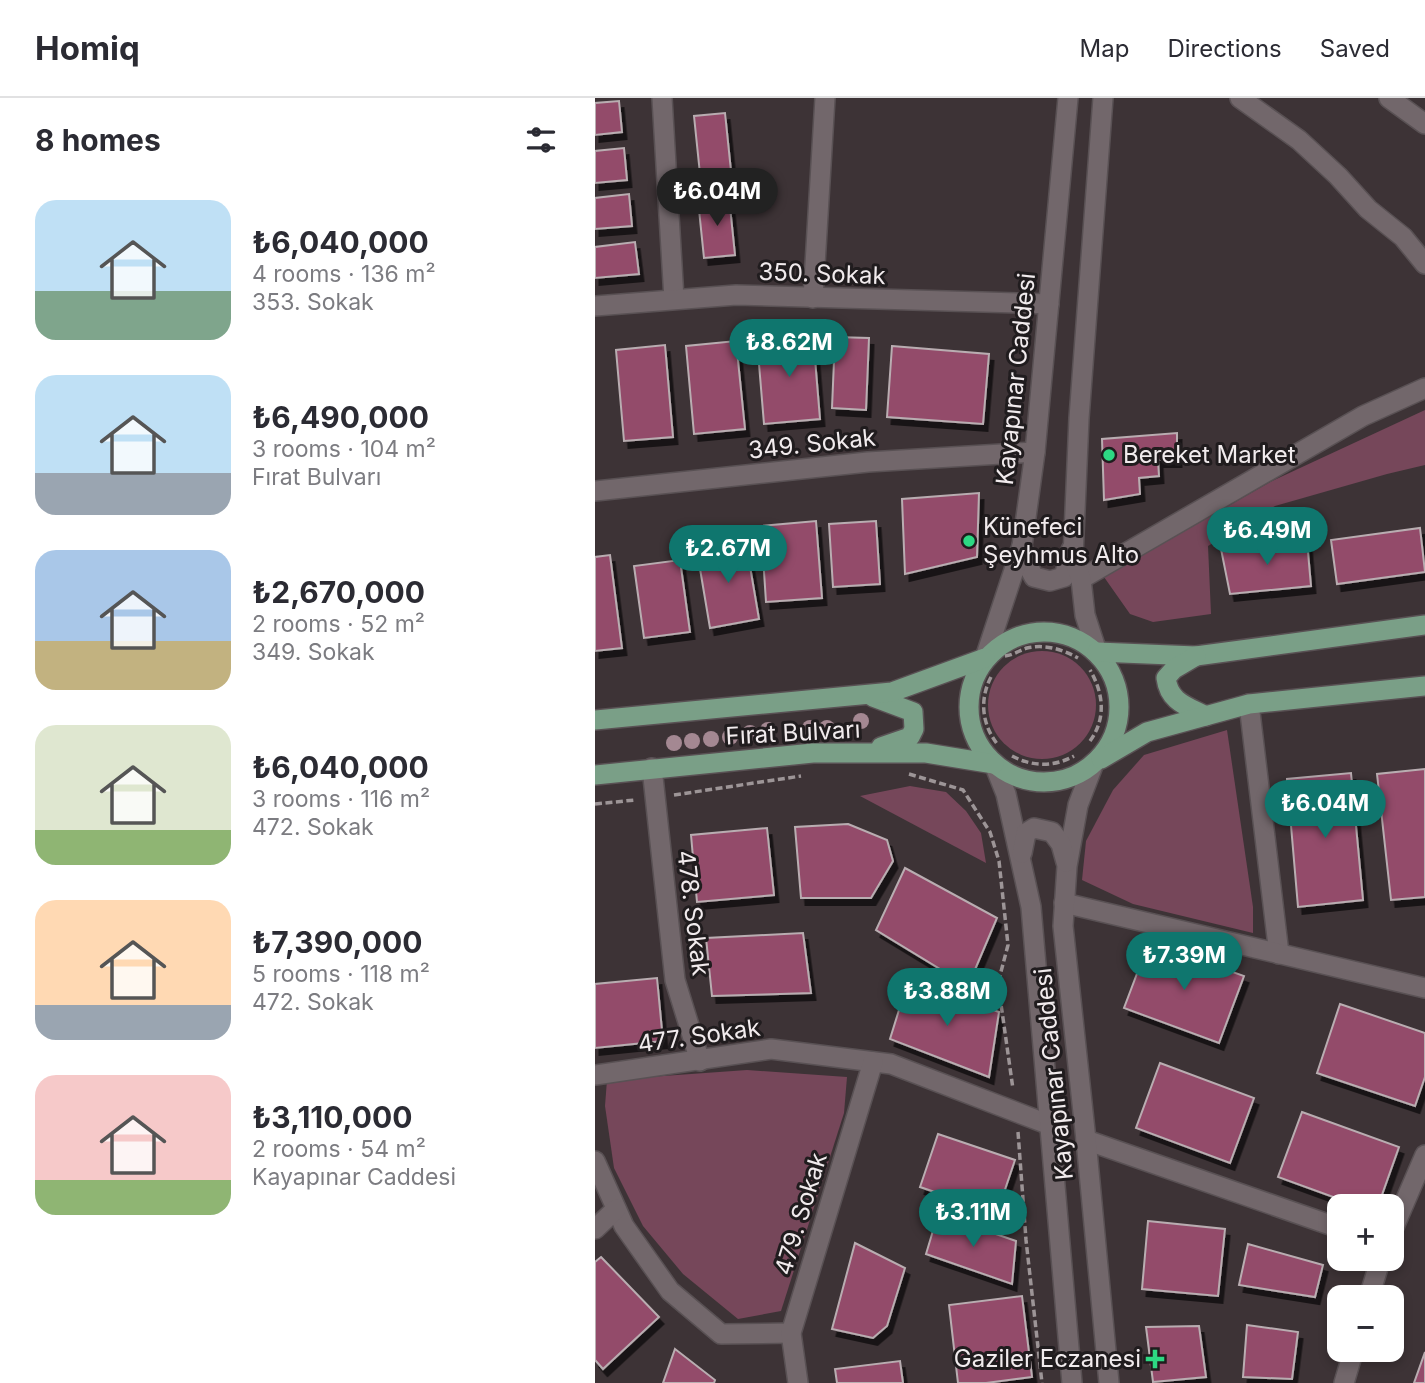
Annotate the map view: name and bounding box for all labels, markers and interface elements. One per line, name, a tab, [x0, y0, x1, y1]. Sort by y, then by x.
text: Homiq	[35, 28, 140, 68]
text: Map	[1080, 34, 1129, 63]
text: Directions	[1167, 34, 1282, 63]
text: Saved	[1320, 34, 1390, 63]
icon: filters	[522, 121, 560, 159]
text: 8 homes	[35, 122, 161, 158]
pin: ₺6.04M	[660, 169, 774, 228]
text: ₺6.04M	[673, 177, 761, 205]
text: ₺6,040,000	[252, 224, 429, 260]
icon: home	[91, 228, 175, 312]
street label: 350. Sokak	[758, 257, 886, 290]
text: 4 rooms · 136 m²	[252, 260, 436, 288]
street label: Kayapınar Caddesi	[990, 272, 1041, 486]
text: 353. Sokak	[252, 288, 374, 316]
pin: ₺8.62M	[732, 320, 846, 379]
text: ₺8.62M	[745, 328, 833, 356]
text: ₺6,490,000	[252, 399, 429, 435]
icon: home	[91, 403, 175, 487]
street label: 349. Sokak	[747, 422, 877, 465]
text: 3 rooms · 104 m²	[252, 435, 436, 463]
place label: Bereket Market	[1123, 440, 1296, 469]
marker: Bereket Market	[1101, 447, 1117, 463]
text: Fırat Bulvarı	[252, 463, 381, 491]
pin: ₺6.49M	[1210, 508, 1324, 567]
place label: Künefeci Şeyhmus Alto	[983, 512, 1139, 569]
text: ₺6.49M	[1223, 516, 1311, 544]
pin: ₺2.67M	[671, 526, 785, 585]
marker: Künefeci Şeyhmus Alto	[961, 533, 977, 549]
text: ₺2.67M	[685, 534, 771, 562]
text: ₺2,670,000	[252, 574, 425, 610]
icon: home	[91, 578, 175, 662]
text: 2 rooms · 52 m²	[252, 610, 425, 638]
text: 349. Sokak	[252, 638, 375, 666]
street label: Fırat Bulvarı	[725, 714, 861, 751]
text: ₺6,040,000	[252, 749, 429, 785]
icon: home	[91, 753, 175, 837]
pin: ₺6.04M	[1268, 780, 1382, 840]
text: 3 rooms · 116 m²	[252, 785, 430, 813]
text: ₺6.04M	[1281, 789, 1369, 817]
text: 472. Sokak	[252, 813, 374, 841]
street label: 478. Sokak	[671, 848, 716, 977]
text: ₺7,390,000	[252, 924, 422, 960]
icon: home	[91, 928, 175, 1012]
pin: ₺7.39M	[1127, 932, 1241, 992]
text: ₺7.39M	[1142, 941, 1226, 969]
text: 5 rooms · 118 m²	[252, 960, 430, 988]
street label: Kayapınar Caddesi	[1028, 967, 1079, 1181]
pin: ₺3.88M	[890, 968, 1004, 1028]
text: ₺3.88M	[903, 977, 991, 1005]
text: 472. Sokak	[252, 988, 374, 1016]
street label: 477. Sokak	[636, 1013, 762, 1058]
text: ₺3,110,000	[252, 1099, 412, 1135]
icon: home	[91, 1103, 175, 1187]
text: 2 rooms · 54 m²	[252, 1135, 426, 1163]
street label: 479. Sokak	[768, 1149, 833, 1279]
text: Kayapınar Caddesi	[252, 1163, 456, 1191]
pin: ₺3.11M	[916, 1190, 1030, 1249]
map controls	[1327, 1194, 1404, 1362]
button: +	[1327, 1194, 1404, 1271]
text: ₺3.11M	[935, 1198, 1011, 1226]
button: −	[1327, 1285, 1404, 1362]
place label: Gaziler Eczanesi	[954, 1344, 1141, 1373]
marker: Gaziler Eczanesi	[1147, 1351, 1163, 1367]

